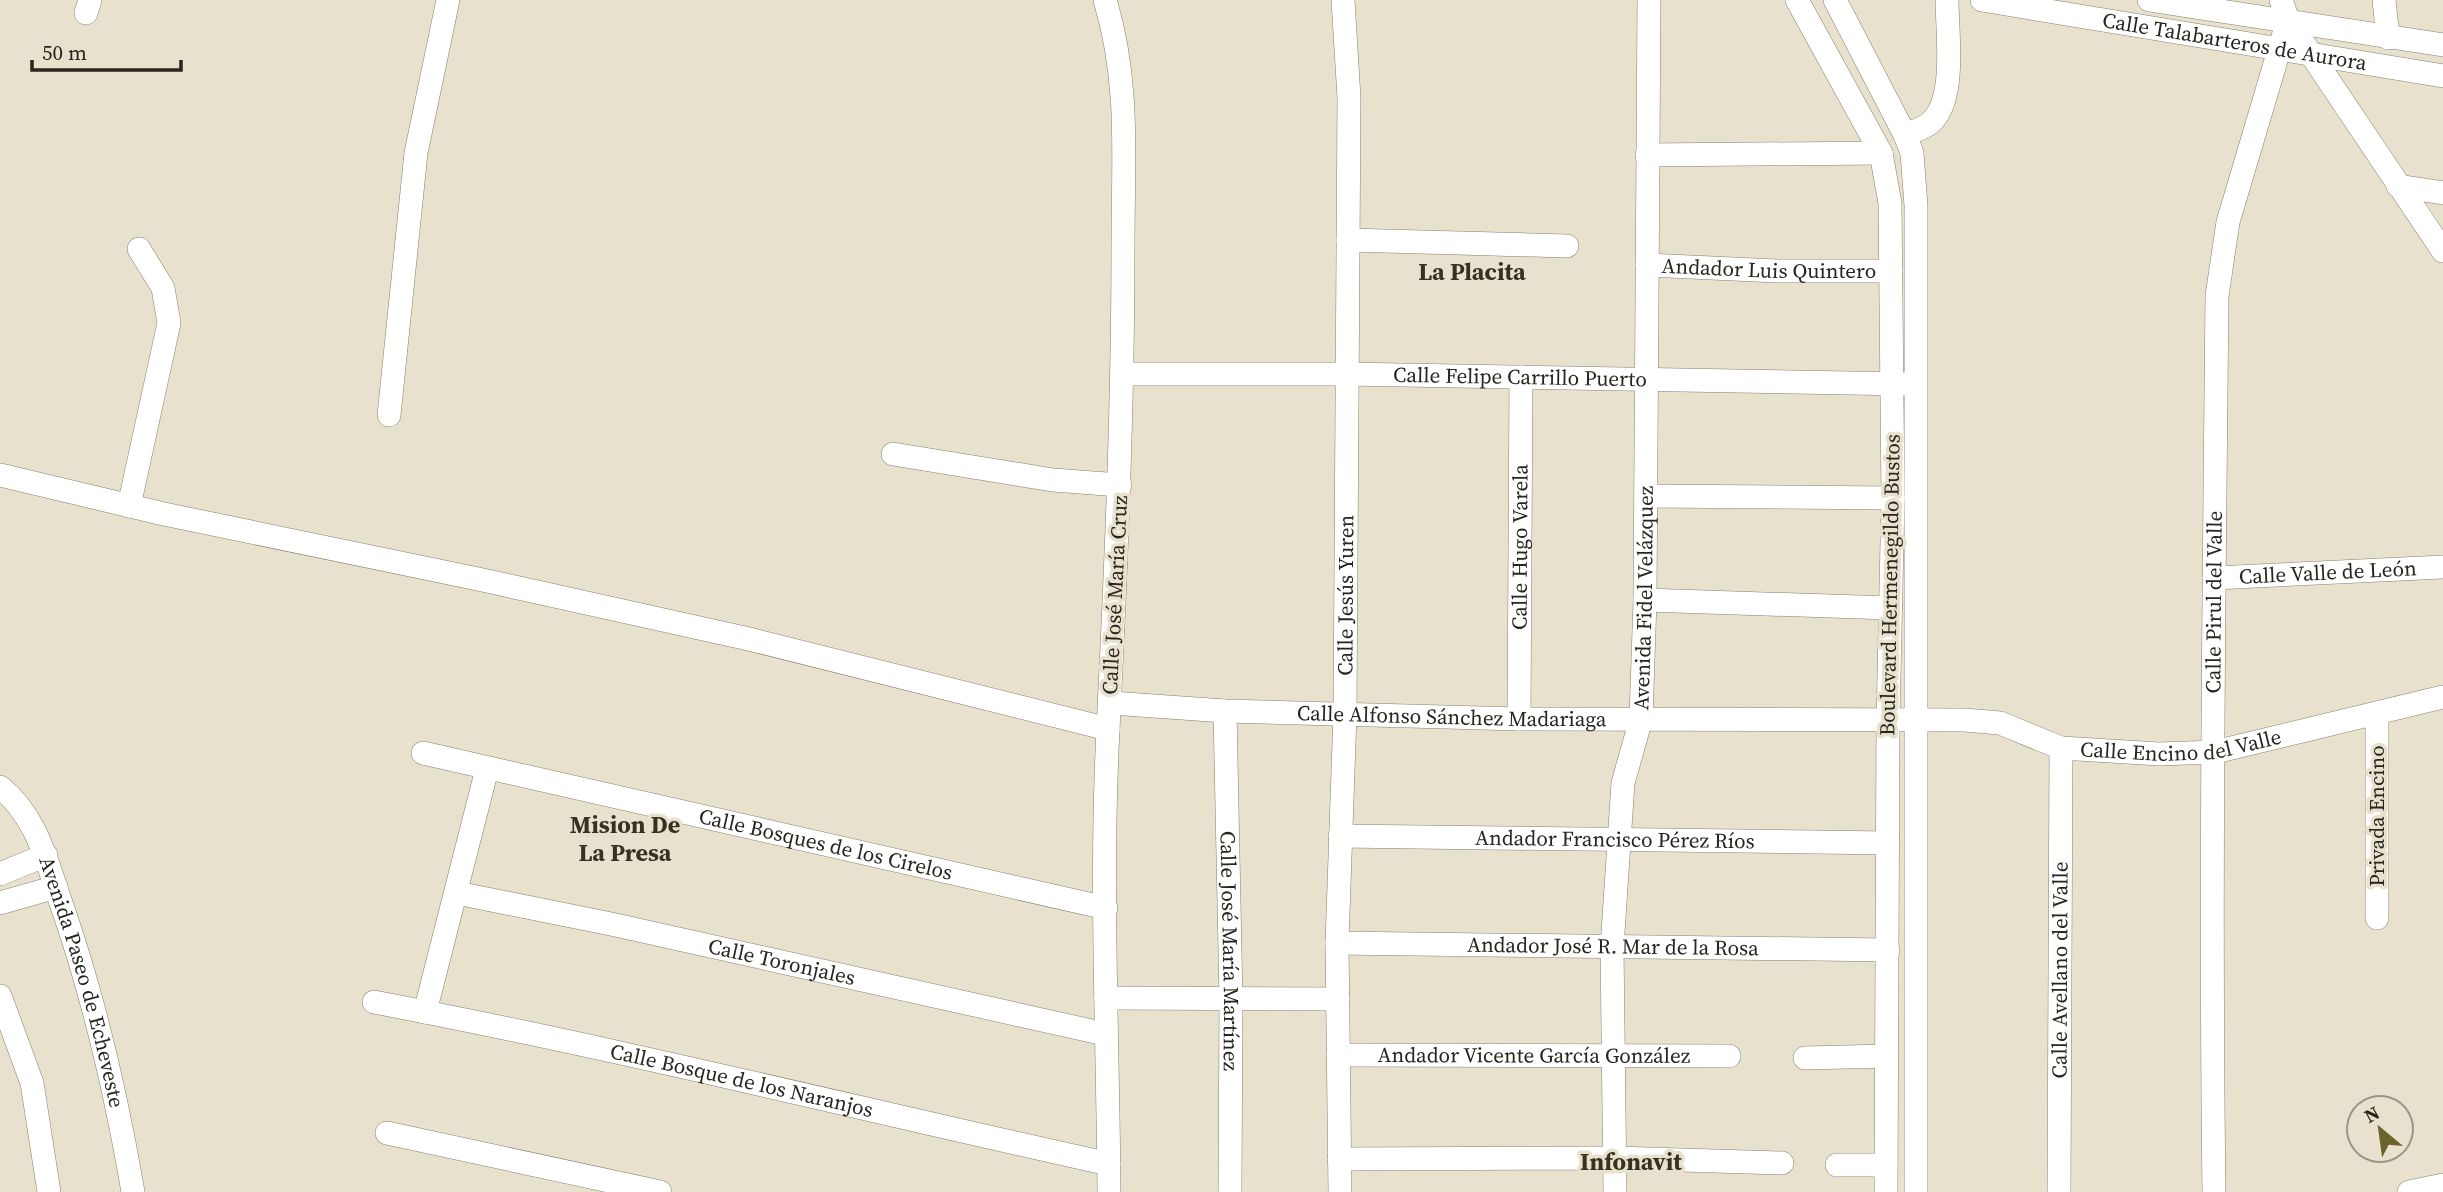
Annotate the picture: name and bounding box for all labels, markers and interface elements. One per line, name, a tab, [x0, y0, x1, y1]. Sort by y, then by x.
street label: Calle Talabarteros de Aurora	[2100, 5, 2369, 77]
scale bar	[32, 28, 180, 72]
text: 50 m	[42, 38, 87, 67]
street label: Andador Luis Quintero	[1661, 251, 1876, 285]
district label: La Placita	[1418, 255, 1526, 288]
street label: Calle Felipe Carrillo Puerto	[1393, 360, 1647, 393]
street label: Boulevard Hermenegildo Bustos	[1872, 434, 1907, 736]
street label: Calle Hugo Varela	[1505, 464, 1534, 630]
street label: Avenida Fidel Velázquez	[1626, 485, 1660, 711]
street label: Calle José María Cruz	[1095, 494, 1134, 695]
street label: Calle Pirul del Valle	[2198, 511, 2229, 693]
street label: Calle Jesús Yuren	[1330, 514, 1360, 676]
street label: Calle Valle de León	[2238, 553, 2418, 591]
street label: Calle Alfonso Sánchez Madariaga	[1297, 698, 1607, 733]
street label: Calle Encino del Valle	[2079, 722, 2284, 768]
street label: Privada Encino	[2362, 745, 2391, 887]
street label: Calle Bosques de los Cirelos	[696, 801, 956, 887]
district label: Mision De La Presa	[570, 808, 680, 869]
street label: Andador Francisco Pérez Ríos	[1475, 823, 1755, 855]
street label: Calle José María Martínez	[1213, 831, 1246, 1072]
street label: Avenida Paseo de Echeveste	[32, 852, 132, 1110]
street label: Calle Avellano del Valle	[2045, 861, 2074, 1079]
street label: Andador José R. Mar de la Rosa	[1467, 930, 1759, 962]
street label: Calle Toronjales	[705, 931, 858, 992]
street label: Calle Bosque de los Naranjos	[608, 1036, 876, 1124]
street label: Andador Vicente García González	[1378, 1040, 1691, 1070]
north arrow	[2345, 1094, 2415, 1164]
text: N	[2359, 1099, 2384, 1129]
district label: Infonavit	[1580, 1145, 1682, 1178]

